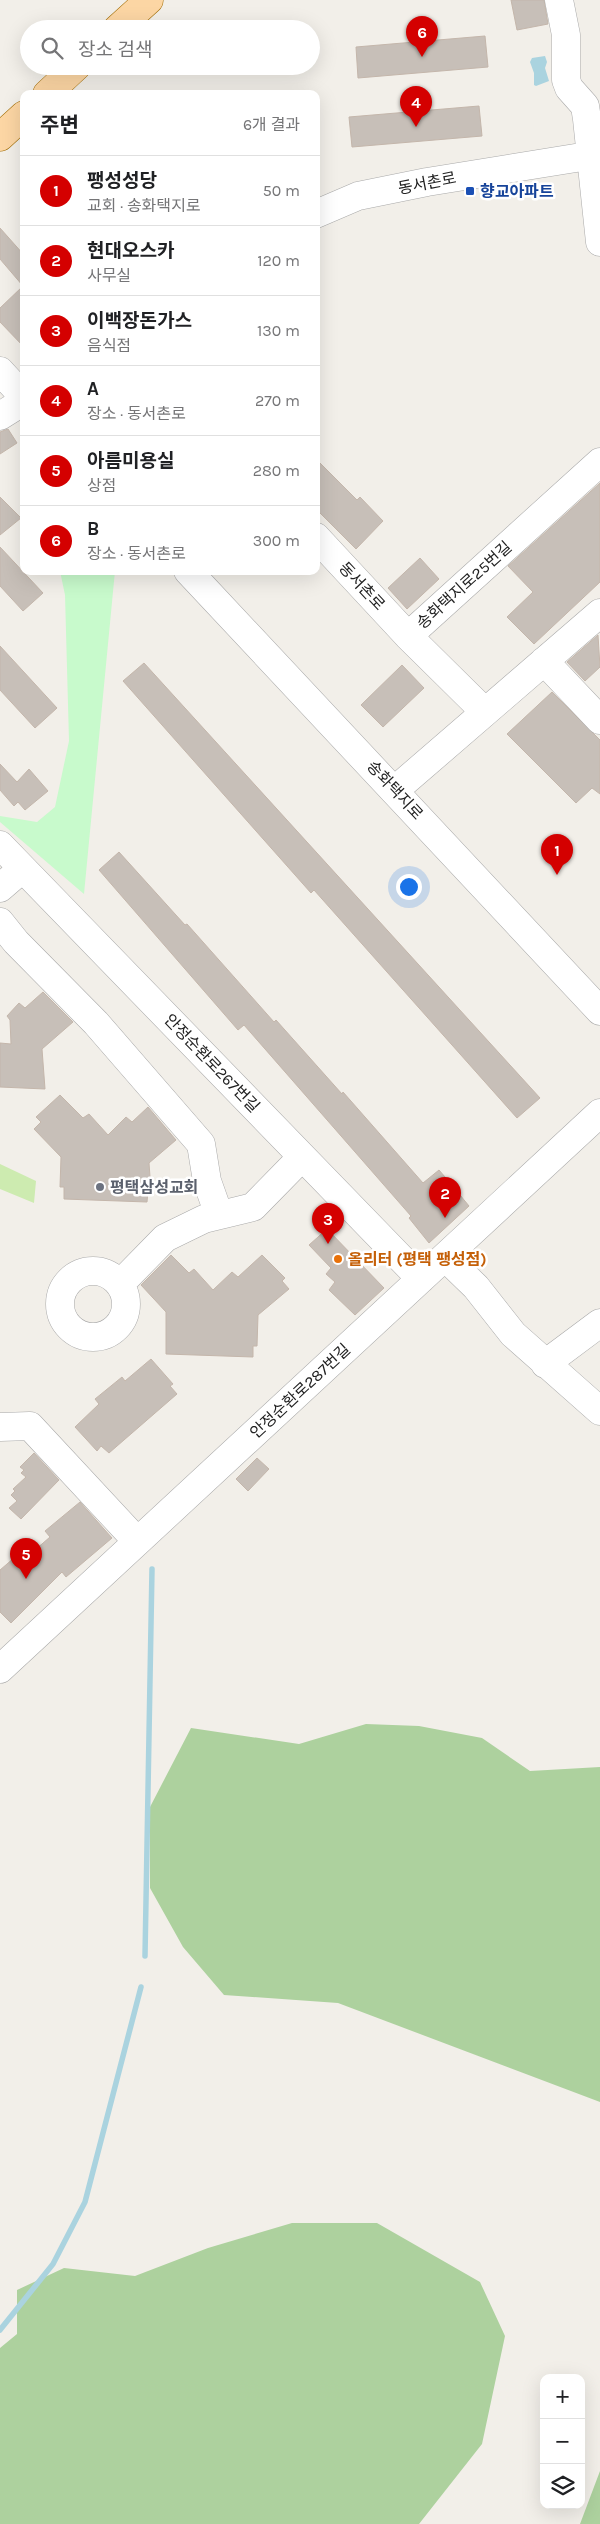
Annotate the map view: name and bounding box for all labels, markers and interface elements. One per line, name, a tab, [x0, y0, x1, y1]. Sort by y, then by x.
pin: 6	[406, 16, 438, 57]
search box	[20, 20, 320, 75]
icon: search	[38, 34, 66, 62]
text: 장소 검색	[78, 39, 152, 61]
pin: 4	[400, 86, 432, 127]
text: 주변	[40, 113, 79, 137]
text: 6개 결과	[243, 115, 300, 134]
street label: 동서촌로	[396, 168, 458, 198]
text: 팽성성당	[87, 170, 157, 192]
text: 1	[53, 181, 59, 200]
text: 50 m	[263, 181, 300, 200]
place label: 향교아파트	[480, 182, 554, 201]
marker: 향교아파트	[464, 185, 476, 197]
text: 교회 · 송화택지로	[87, 196, 201, 215]
text: 현대오스카	[87, 240, 174, 262]
text: 2	[51, 251, 61, 270]
text: 120 m	[257, 251, 300, 270]
text: 사무실	[87, 266, 131, 285]
text: 이백장돈가스	[87, 310, 192, 332]
text: 3	[51, 321, 61, 340]
text: 130 m	[257, 321, 300, 340]
text: 음식점	[87, 336, 131, 355]
text: A	[87, 378, 99, 400]
text: 4	[51, 391, 61, 410]
text: 270 m	[255, 391, 300, 410]
text: 장소 · 동서촌로	[87, 404, 186, 423]
text: 아름미용실	[87, 450, 174, 472]
text: 5	[51, 461, 61, 480]
text: 280 m	[253, 461, 300, 480]
text: 상점	[87, 476, 116, 495]
text: B	[87, 518, 99, 540]
text: 6	[51, 531, 61, 550]
text: 300 m	[253, 531, 300, 550]
street label: 송화택지로25번길	[413, 537, 515, 633]
text: 장소 · 동서촌로	[87, 544, 186, 563]
street label: 동서촌로	[335, 558, 389, 614]
street label: 송화택지로	[363, 757, 427, 824]
pin: 1	[541, 834, 573, 875]
your location	[396, 874, 422, 900]
street label: 안정순환로267번길	[160, 1010, 264, 1116]
pin: 2	[429, 1177, 461, 1218]
place label: 평택삼성교회	[110, 1178, 198, 1197]
marker: 평택삼성교회	[94, 1181, 106, 1193]
pin: 3	[312, 1203, 344, 1244]
place label: 올리터 (평택 팽성점)	[348, 1250, 487, 1269]
marker: 올리터 (평택 팽성점)	[332, 1253, 344, 1265]
street label: 안정순환로287번길	[246, 1340, 354, 1442]
pin: 5	[10, 1538, 42, 1579]
map controls	[540, 2374, 585, 2509]
button: +	[540, 2374, 585, 2419]
button: −	[540, 2419, 585, 2464]
button: layers	[540, 2464, 585, 2509]

